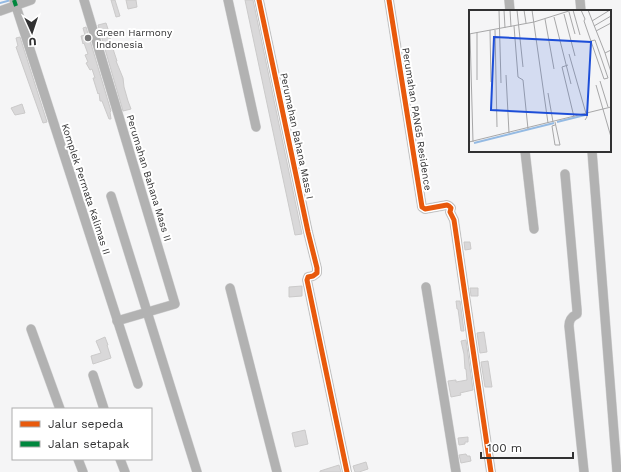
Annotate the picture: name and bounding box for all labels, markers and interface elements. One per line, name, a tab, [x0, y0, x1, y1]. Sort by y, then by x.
inset map	[469, 10, 611, 152]
north arrow	[12, 12, 52, 52]
place label: Green Harmony Indonesia	[96, 27, 173, 50]
marker: Green Harmony Indonesia	[83, 33, 93, 43]
text: U	[28, 35, 37, 48]
street label: Perumahan PANG5 Residence	[400, 47, 434, 191]
street label: Perumahan Bahana Mass I	[278, 72, 316, 200]
street label: Perumahan Bahana Mass II	[124, 113, 174, 243]
street label: Komplek Permata Kalimas II	[60, 122, 112, 256]
legend	[12, 408, 152, 460]
text: Jalur sepeda	[48, 417, 123, 431]
scale bar	[481, 434, 573, 460]
text: Jalan setapak	[48, 437, 130, 451]
text: 100 m	[487, 441, 522, 455]

